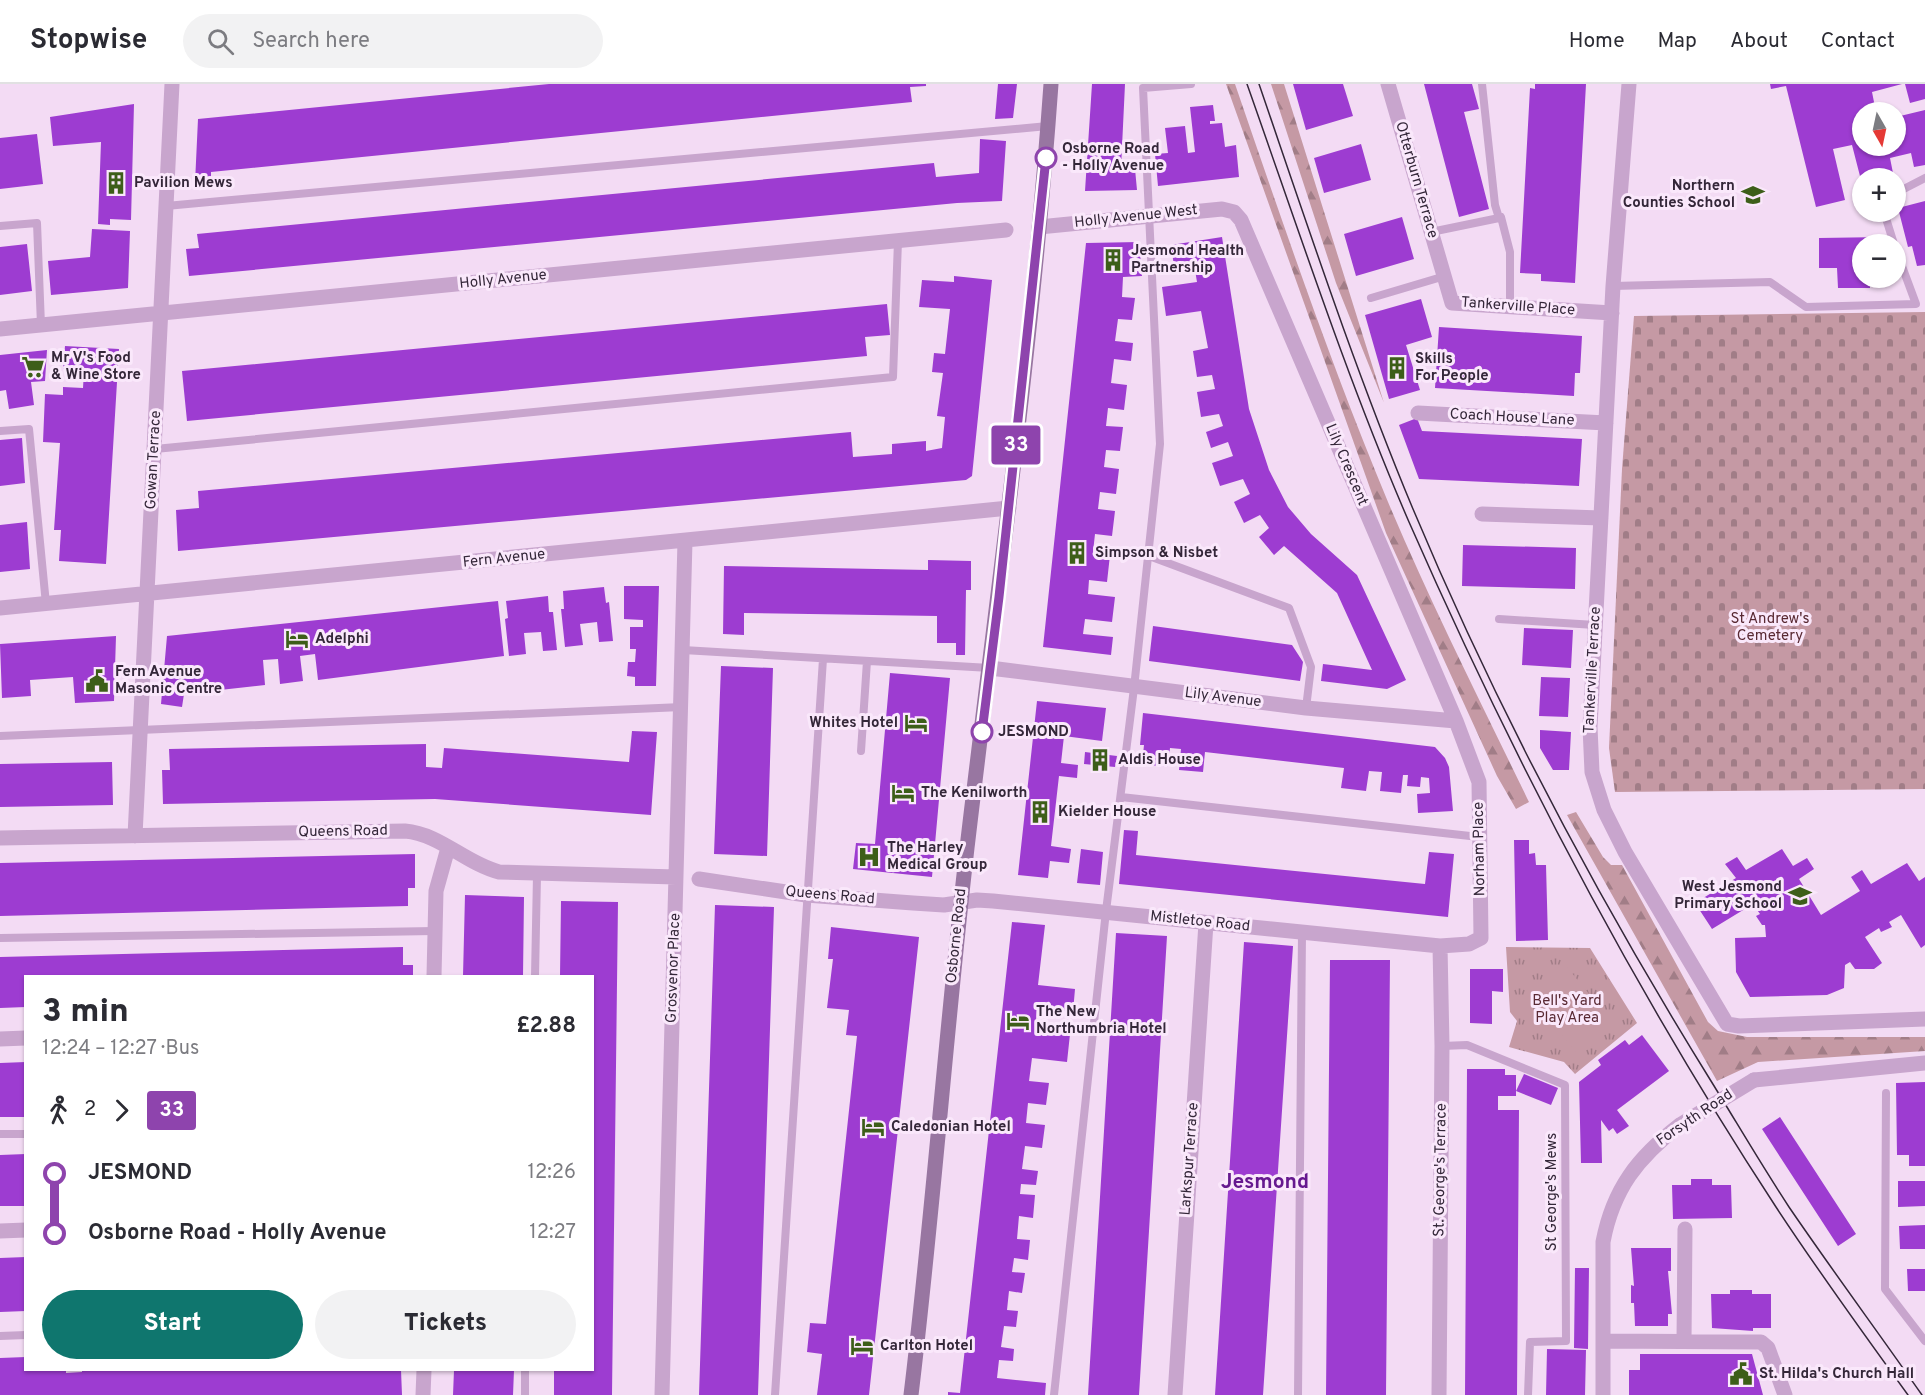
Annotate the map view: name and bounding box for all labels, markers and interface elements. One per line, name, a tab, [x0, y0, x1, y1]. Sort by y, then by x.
search box	[183, 14, 603, 68]
text: Stopwise	[30, 23, 147, 59]
icon: search	[204, 25, 237, 58]
text: Search here	[252, 28, 370, 55]
text: Home	[1569, 28, 1625, 55]
text: Map	[1658, 28, 1697, 55]
text: About	[1730, 28, 1788, 55]
text: Contact	[1821, 28, 1895, 55]
north arrow	[1852, 102, 1906, 156]
map controls	[1852, 102, 1906, 288]
street label: Otterburn Terrace	[1390, 119, 1442, 241]
place label: Osborne Road - Holly Avenue	[1062, 140, 1164, 176]
marker: Osborne Road - Holly Avenue	[1035, 147, 1057, 169]
button: +	[1852, 168, 1906, 222]
building icon: Pavilion Mews	[103, 170, 129, 196]
place label: Pavilion Mews	[134, 174, 233, 193]
place label: Northern Counties School	[1623, 177, 1735, 213]
school or university icon: Northern Counties School	[1740, 182, 1766, 208]
street label: Holly Avenue West	[1073, 201, 1199, 233]
button: −	[1852, 234, 1906, 288]
place label: Jesmond Health Partnership	[1131, 242, 1244, 278]
building icon: Jesmond Health Partnership	[1100, 247, 1126, 273]
street label: Holly Avenue	[458, 266, 548, 294]
street label: Tankerville Place	[1460, 294, 1576, 320]
place label: Mr V's Food & Wine Store	[51, 349, 141, 385]
place label: Skills For People	[1415, 350, 1489, 386]
supermarket icon: Mr V's Food & Wine Store	[20, 354, 46, 380]
building icon: Skills For People	[1384, 355, 1410, 381]
street label: Coach House Lane	[1449, 405, 1575, 431]
street label: Gowan Terrace	[142, 410, 166, 510]
street label: Lily Crescent	[1320, 421, 1372, 509]
line badge: 33	[989, 426, 1043, 464]
text: 33	[1003, 432, 1029, 459]
building icon: Simpson & Nisbet	[1064, 540, 1090, 566]
place label: Simpson & Nisbet	[1095, 544, 1218, 563]
street label: Fern Avenue	[462, 545, 546, 573]
street label: Tankerville Terrace	[1580, 606, 1606, 734]
park label: St Andrew's Cemetery	[1730, 610, 1810, 646]
hotel icon: Adelphi	[284, 626, 310, 652]
place label: Adelphi	[315, 630, 369, 649]
place label: Fern Avenue Masonic Centre	[115, 663, 222, 699]
public building icon: Fern Avenue Masonic Centre	[84, 668, 110, 694]
street label: Lily Avenue	[1184, 684, 1262, 712]
hotel icon: Whites Hotel	[903, 710, 929, 736]
place label: Whites Hotel	[809, 714, 898, 733]
marker: JESMOND	[971, 721, 993, 743]
place label: JESMOND	[998, 723, 1069, 742]
building icon: Aldis House	[1087, 747, 1113, 773]
place label: Aldis House	[1118, 751, 1201, 770]
hotel icon: The Kenilworth	[890, 780, 916, 806]
place label: The Kenilworth	[921, 784, 1027, 803]
building icon: Kielder House	[1027, 799, 1053, 825]
street label: Norham Place	[1470, 801, 1490, 897]
place label: Kielder House	[1058, 803, 1156, 822]
street label: Queens Road	[298, 822, 388, 842]
place label: The Harley Medical Group	[887, 839, 987, 875]
hospital icon: The Harley Medical Group	[856, 844, 882, 870]
place label: West Jesmond Primary School	[1674, 878, 1782, 914]
street label: Queens Road	[785, 883, 875, 909]
school or university icon: West Jesmond Primary School	[1787, 883, 1813, 909]
street label: Osborne Road	[943, 888, 971, 984]
street label: Mistletoe Road	[1149, 907, 1251, 937]
street label: Grosvenor Place	[663, 913, 685, 1023]
text: 3 min	[42, 992, 129, 1034]
park label: Bell's Yard Play Area	[1532, 992, 1602, 1028]
place label: The New Northumbria Hotel	[1036, 1003, 1167, 1039]
hotel icon: The New Northumbria Hotel	[1005, 1008, 1031, 1034]
text: £2.88	[516, 1013, 576, 1040]
text: 12:24 – 12:27 · Bus	[42, 1036, 199, 1062]
street label: Forsyth Road	[1653, 1085, 1737, 1151]
icon: walk	[42, 1094, 75, 1127]
icon: forward	[105, 1094, 138, 1127]
text: 2	[84, 1097, 96, 1123]
text: 33	[159, 1097, 184, 1124]
street label: Larkspur Terrace	[1177, 1102, 1203, 1216]
street label: St. George's Terrace	[1430, 1103, 1452, 1237]
hotel icon: Caledonian Hotel	[860, 1114, 886, 1140]
place label: Caledonian Hotel	[891, 1118, 1011, 1137]
street label: St George's Mews	[1543, 1133, 1562, 1251]
text: JESMOND	[88, 1160, 192, 1187]
text: 12:26	[528, 1160, 576, 1186]
district label: Jesmond	[1221, 1169, 1309, 1196]
text: Osborne Road - Holly Avenue	[88, 1220, 386, 1247]
text: 12:27	[529, 1220, 576, 1246]
button: Start	[42, 1290, 303, 1359]
button: Tickets	[315, 1290, 576, 1359]
hotel icon: Carlton Hotel	[849, 1333, 875, 1359]
place label: Carlton Hotel	[880, 1337, 973, 1356]
public building icon: St. Hilda's Church Hall	[1728, 1361, 1754, 1387]
place label: St. Hilda's Church Hall	[1759, 1365, 1914, 1384]

